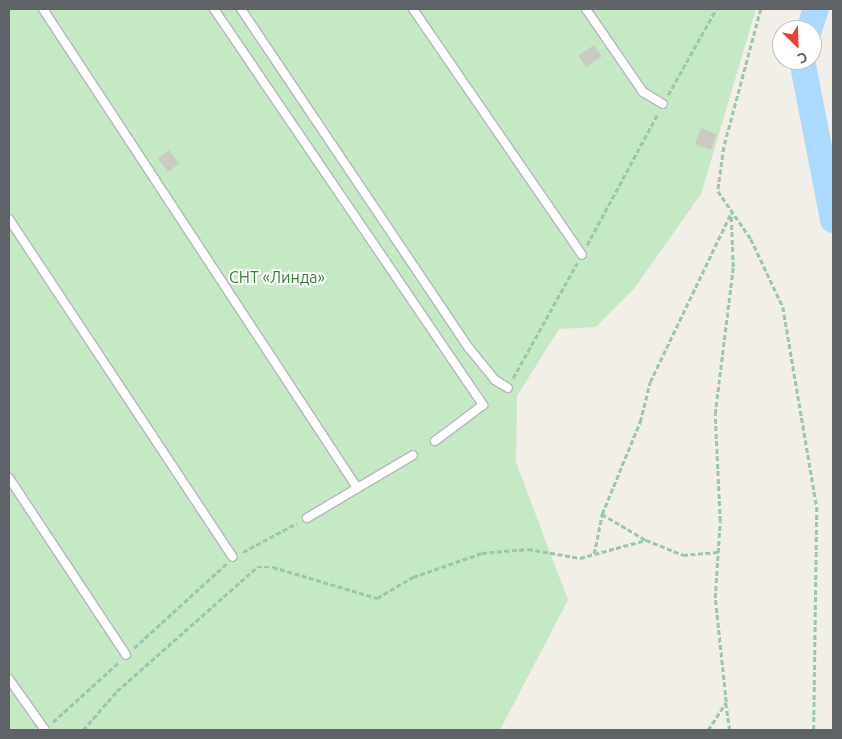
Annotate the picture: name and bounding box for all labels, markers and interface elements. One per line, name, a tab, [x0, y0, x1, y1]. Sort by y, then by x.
north arrow	[772, 20, 822, 70]
text: С	[795, 49, 810, 67]
park label: СНТ «Линда»	[229, 267, 325, 287]

